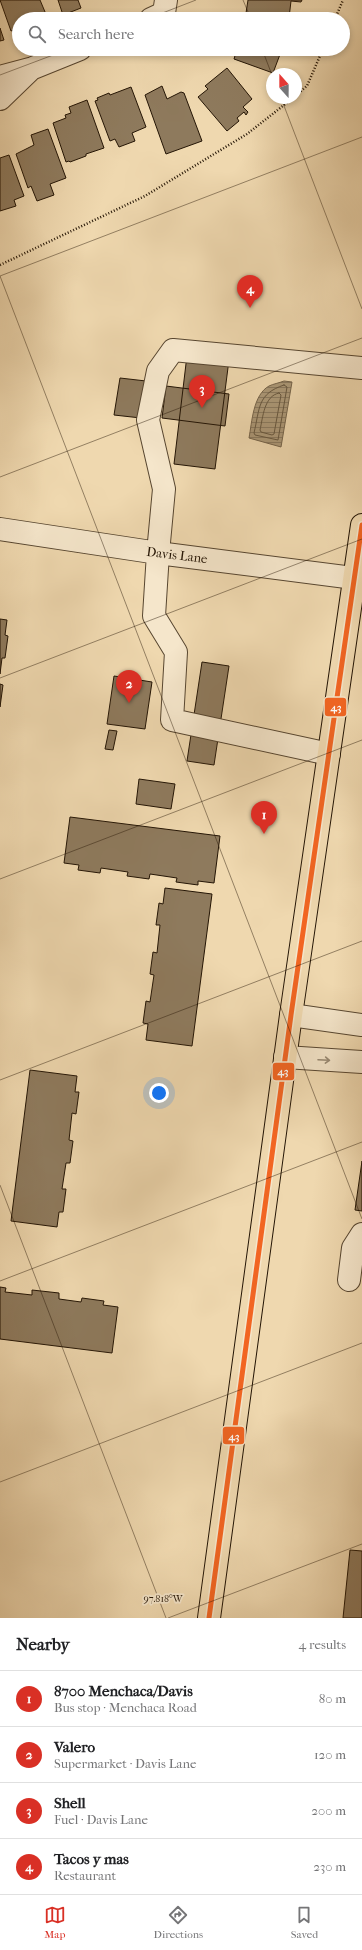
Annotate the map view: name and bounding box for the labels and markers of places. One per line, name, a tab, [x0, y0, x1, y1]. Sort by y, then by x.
pin: 4	[237, 275, 263, 308]
pin: 3	[189, 375, 215, 408]
pin: 2	[116, 670, 142, 703]
pin: 1	[251, 801, 277, 834]

